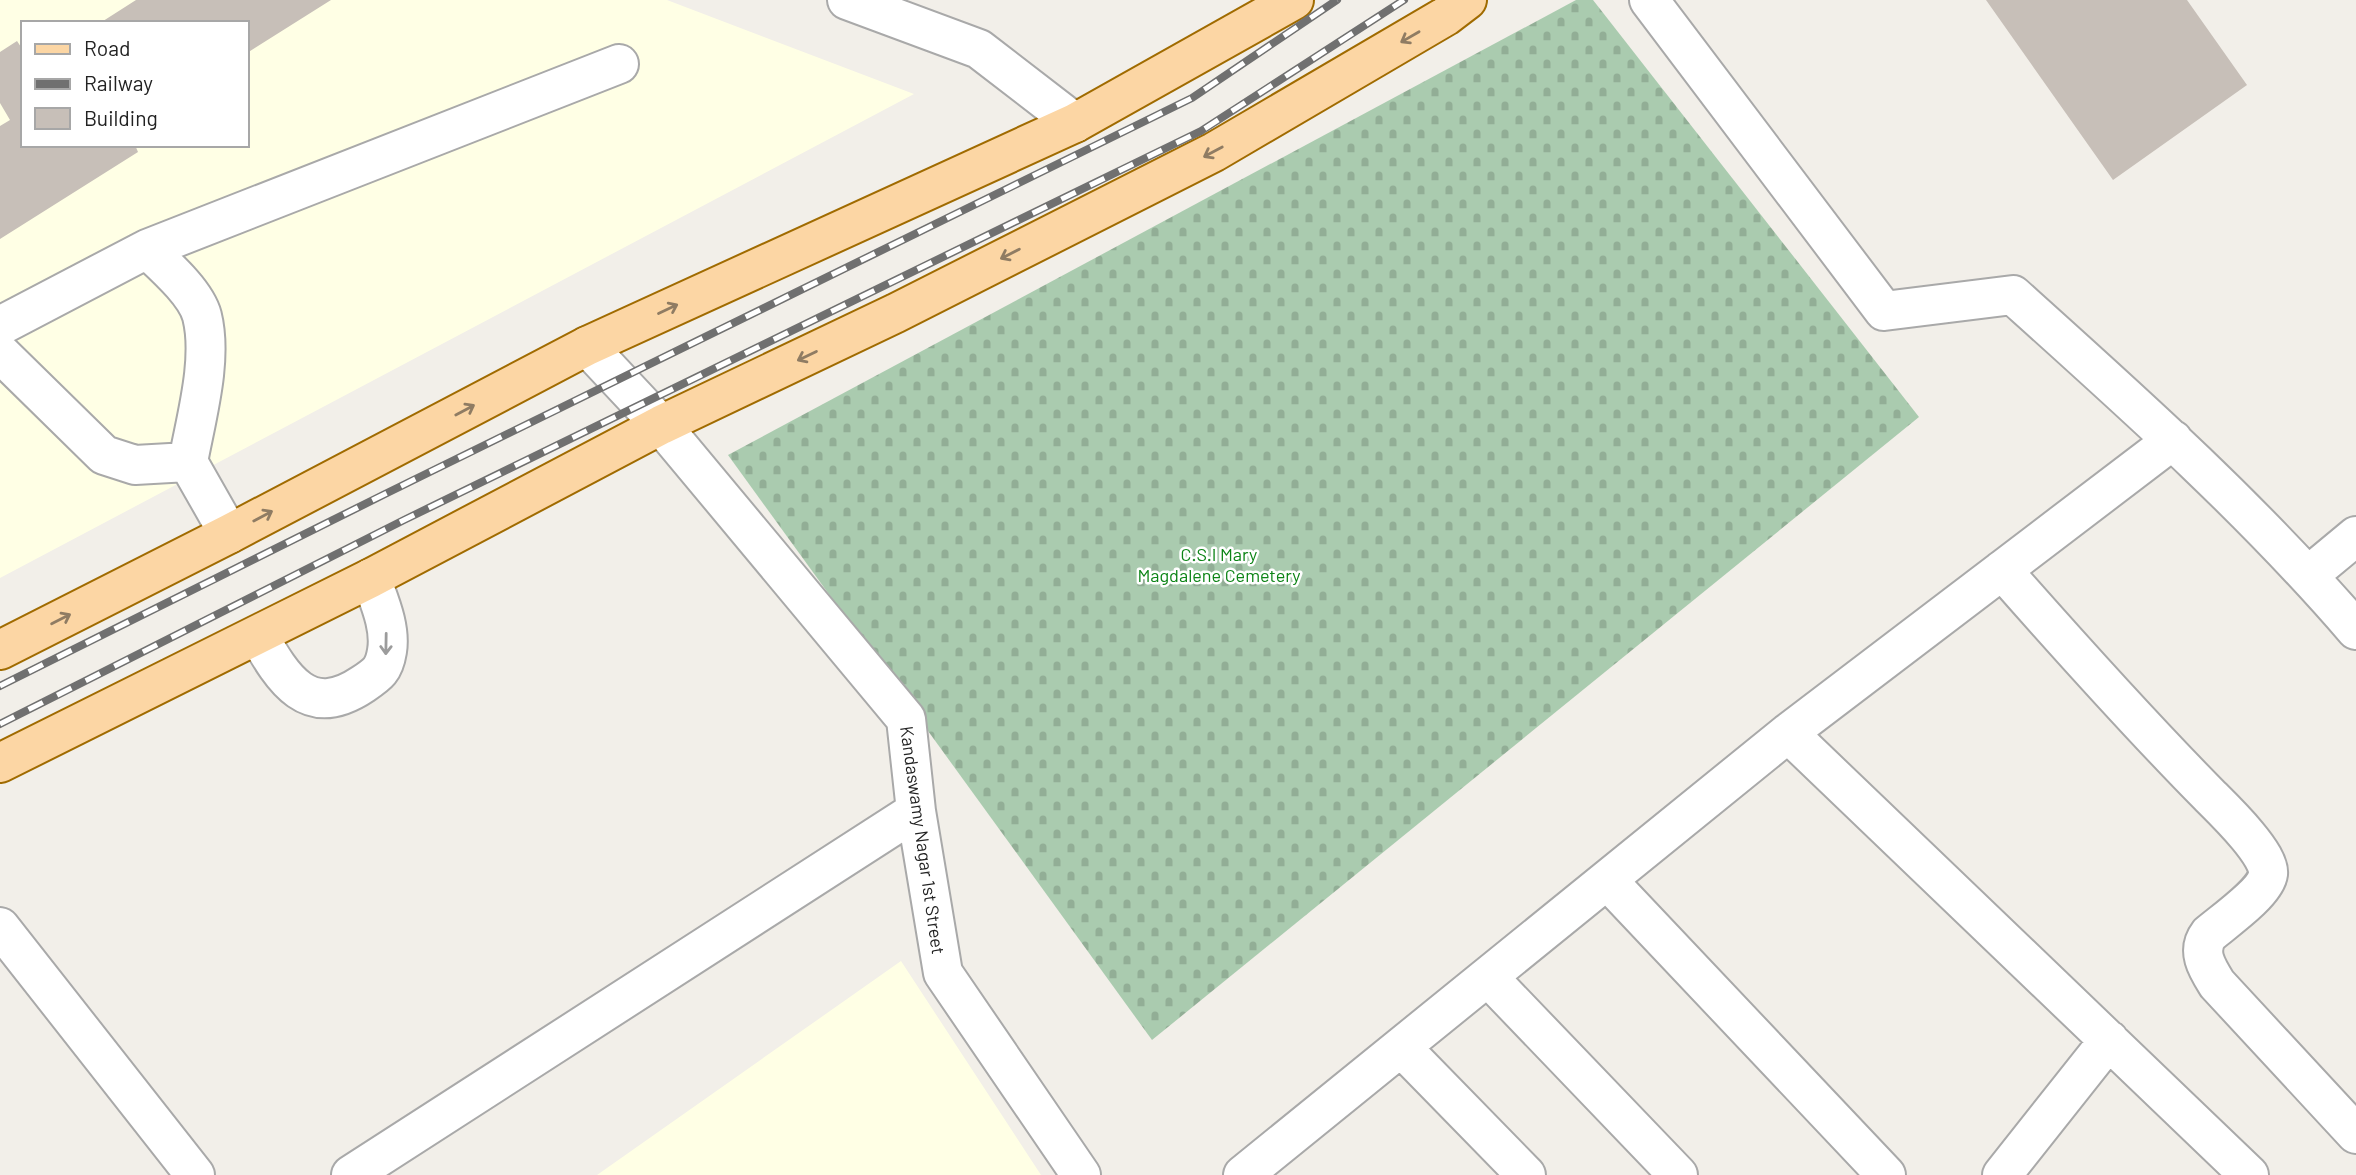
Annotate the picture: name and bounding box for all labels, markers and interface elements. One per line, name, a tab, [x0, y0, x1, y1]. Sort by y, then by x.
legend	[21, 21, 248, 147]
one-way arrow	[1400, 31, 1421, 44]
text: Road	[84, 35, 130, 60]
text: Railway	[84, 70, 153, 95]
text: Building	[84, 105, 158, 130]
one-way arrow	[1204, 145, 1224, 159]
one-way arrow	[1000, 248, 1021, 262]
one-way arrow	[657, 301, 678, 315]
one-way arrow	[797, 349, 818, 363]
one-way arrow	[454, 403, 475, 416]
one-way arrow	[252, 508, 273, 522]
park label: C.S.I Mary Magdalene Cemetery	[1137, 543, 1301, 586]
one-way arrow	[50, 612, 71, 626]
one-way arrow	[379, 632, 392, 655]
street label: Kandaswamy Nagar 1st Street	[896, 725, 950, 955]

